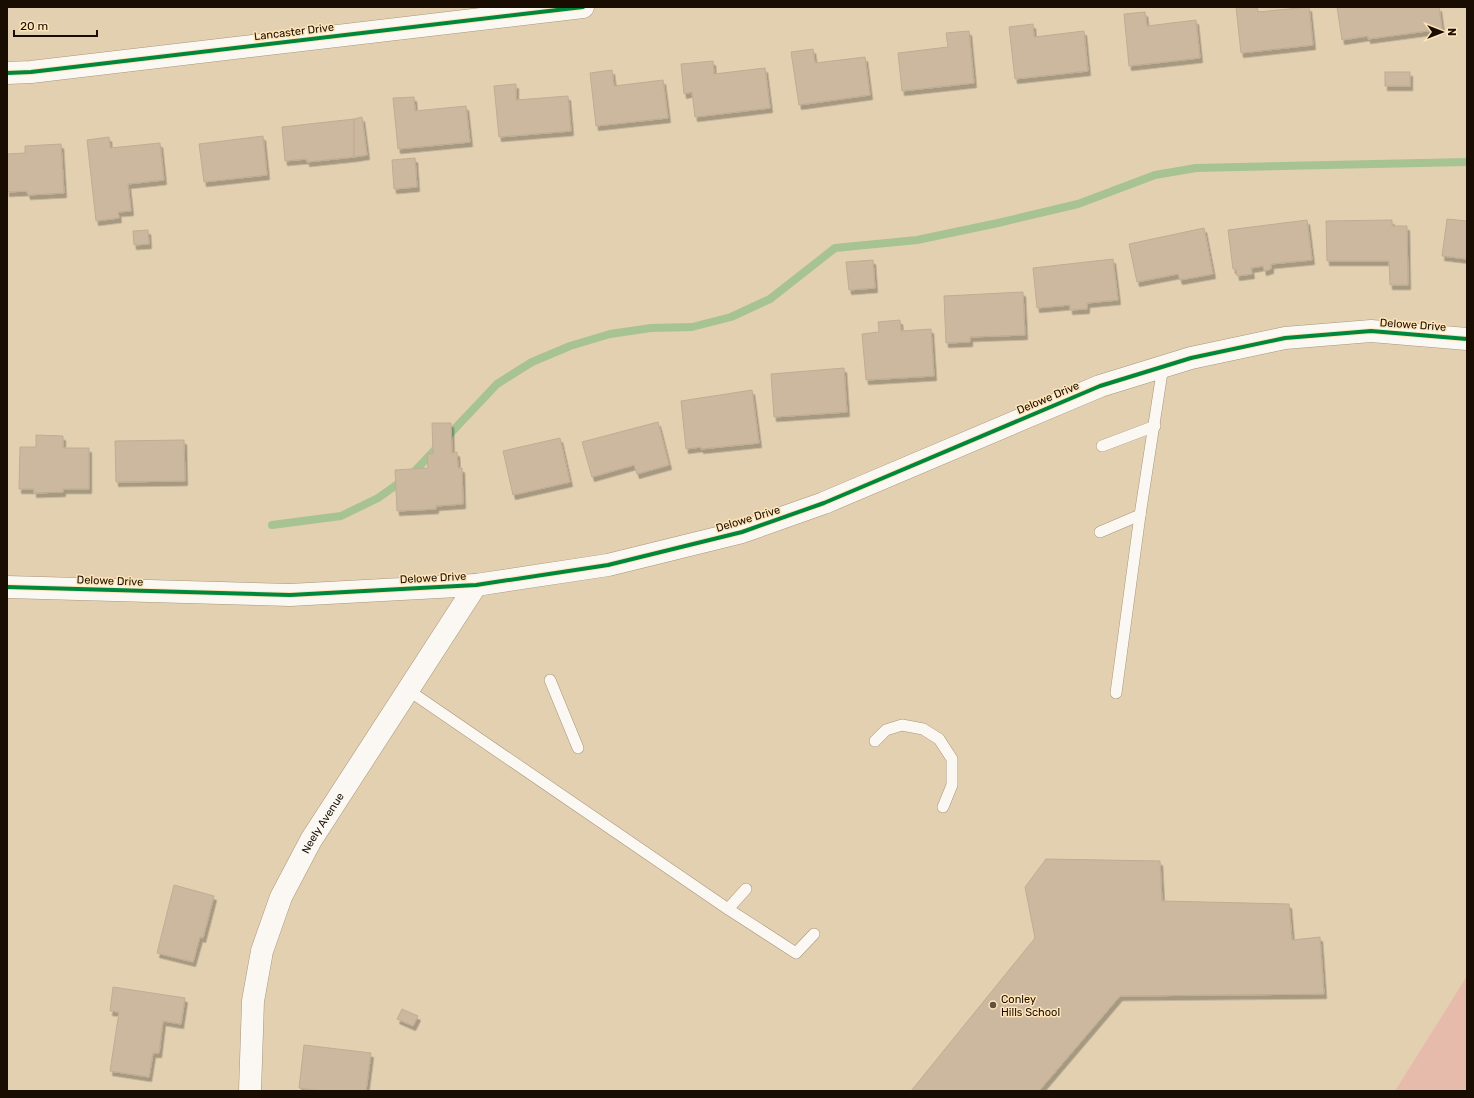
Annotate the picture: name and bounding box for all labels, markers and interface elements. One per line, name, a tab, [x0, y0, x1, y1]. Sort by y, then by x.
scale bar	[14, 12, 97, 38]
north arrow	[1422, 12, 1462, 52]
text: 20 m	[20, 19, 48, 33]
street label: Lancaster Drive	[253, 21, 335, 43]
text: N	[1445, 28, 1458, 36]
street label: Delowe Drive	[1379, 316, 1447, 334]
street label: Delowe Drive	[1015, 379, 1081, 417]
street label: Delowe Drive	[714, 503, 782, 535]
street label: Delowe Drive	[399, 570, 467, 586]
street label: Delowe Drive	[77, 573, 143, 589]
street label: Neely Avenue	[299, 790, 346, 856]
place label: Conley Hills School	[1001, 993, 1060, 1019]
marker: Conley Hills School	[988, 1000, 998, 1010]

